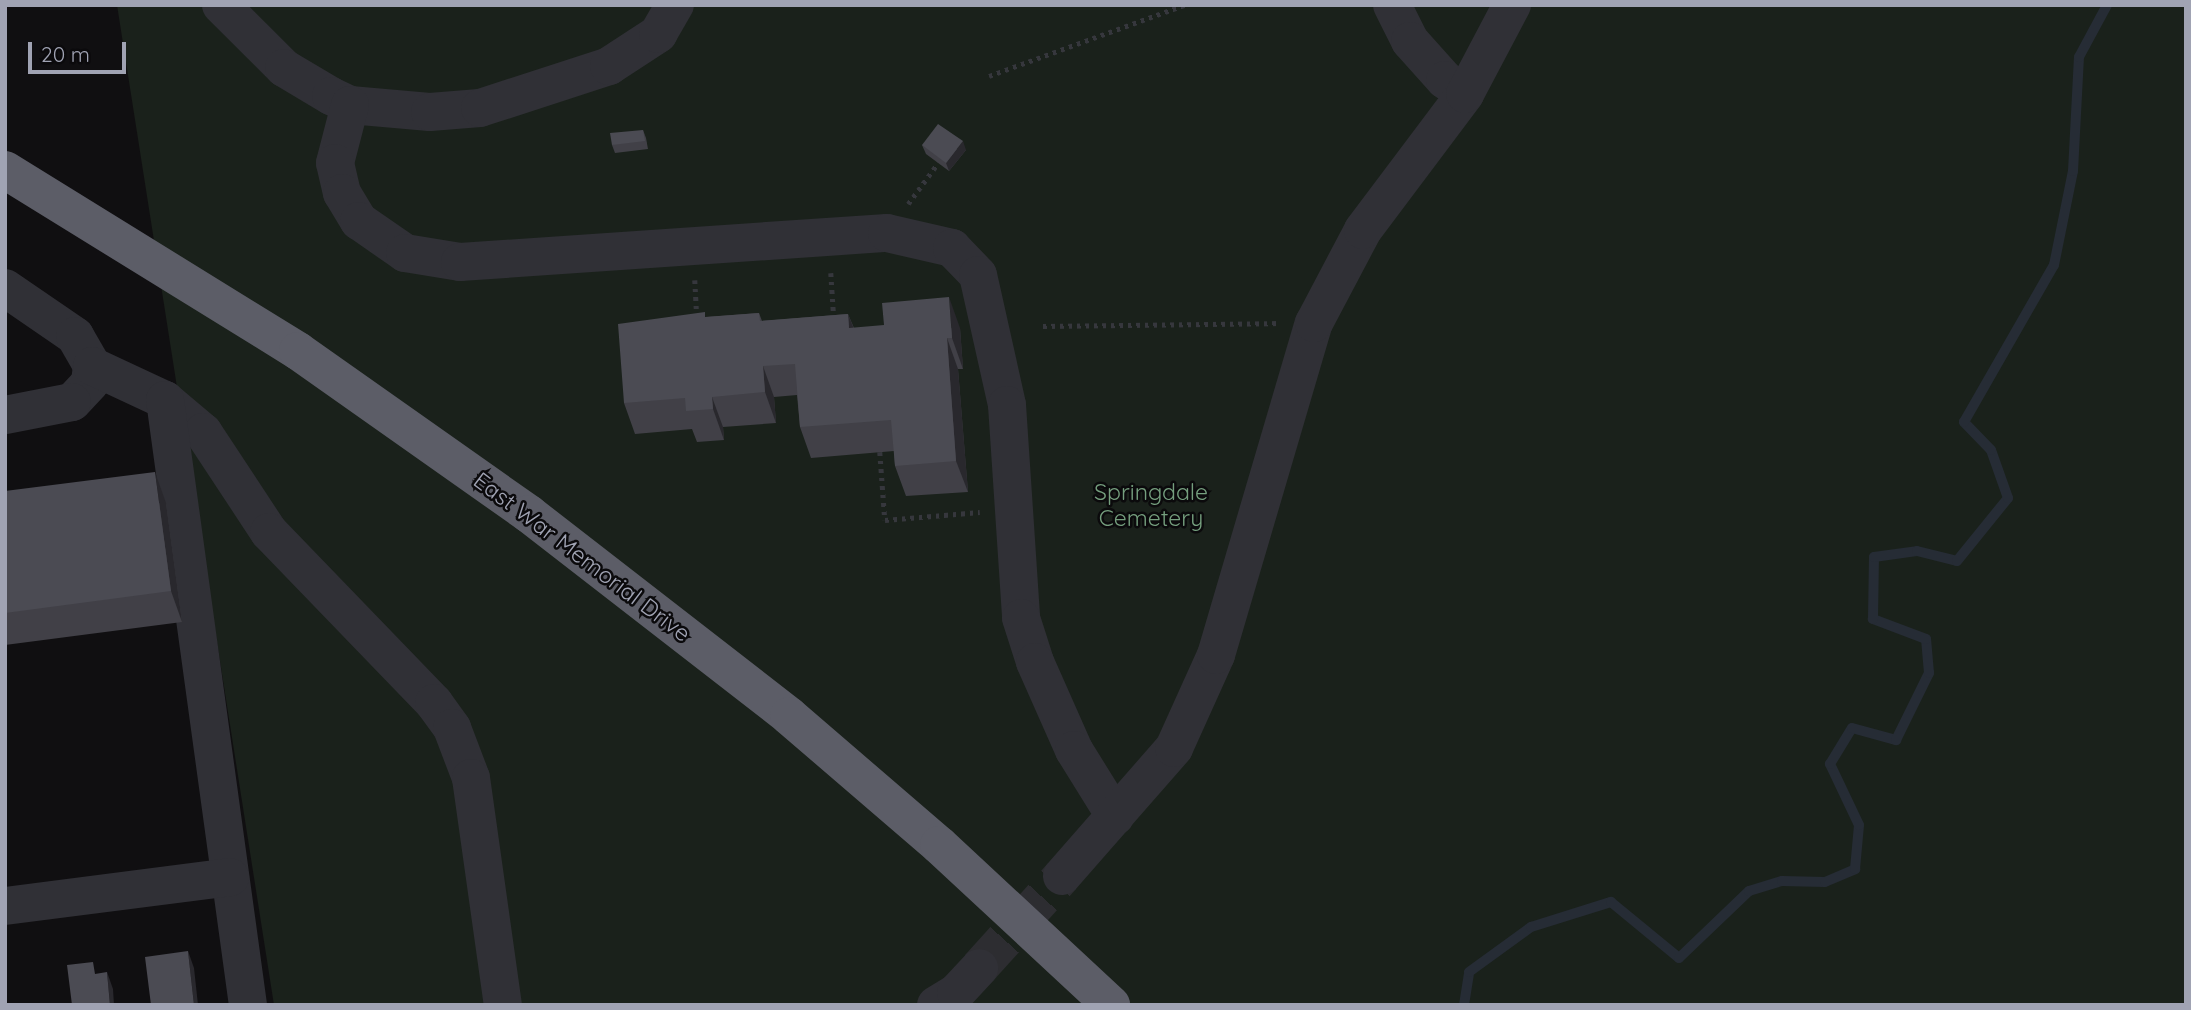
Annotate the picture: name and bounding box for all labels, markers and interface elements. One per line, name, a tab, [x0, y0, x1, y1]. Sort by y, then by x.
scale bar	[32, 28, 130, 72]
text: 20 m	[41, 41, 90, 67]
street label: East War Memorial Drive	[468, 466, 696, 648]
park label: Springdale Cemetery	[1094, 478, 1208, 532]

